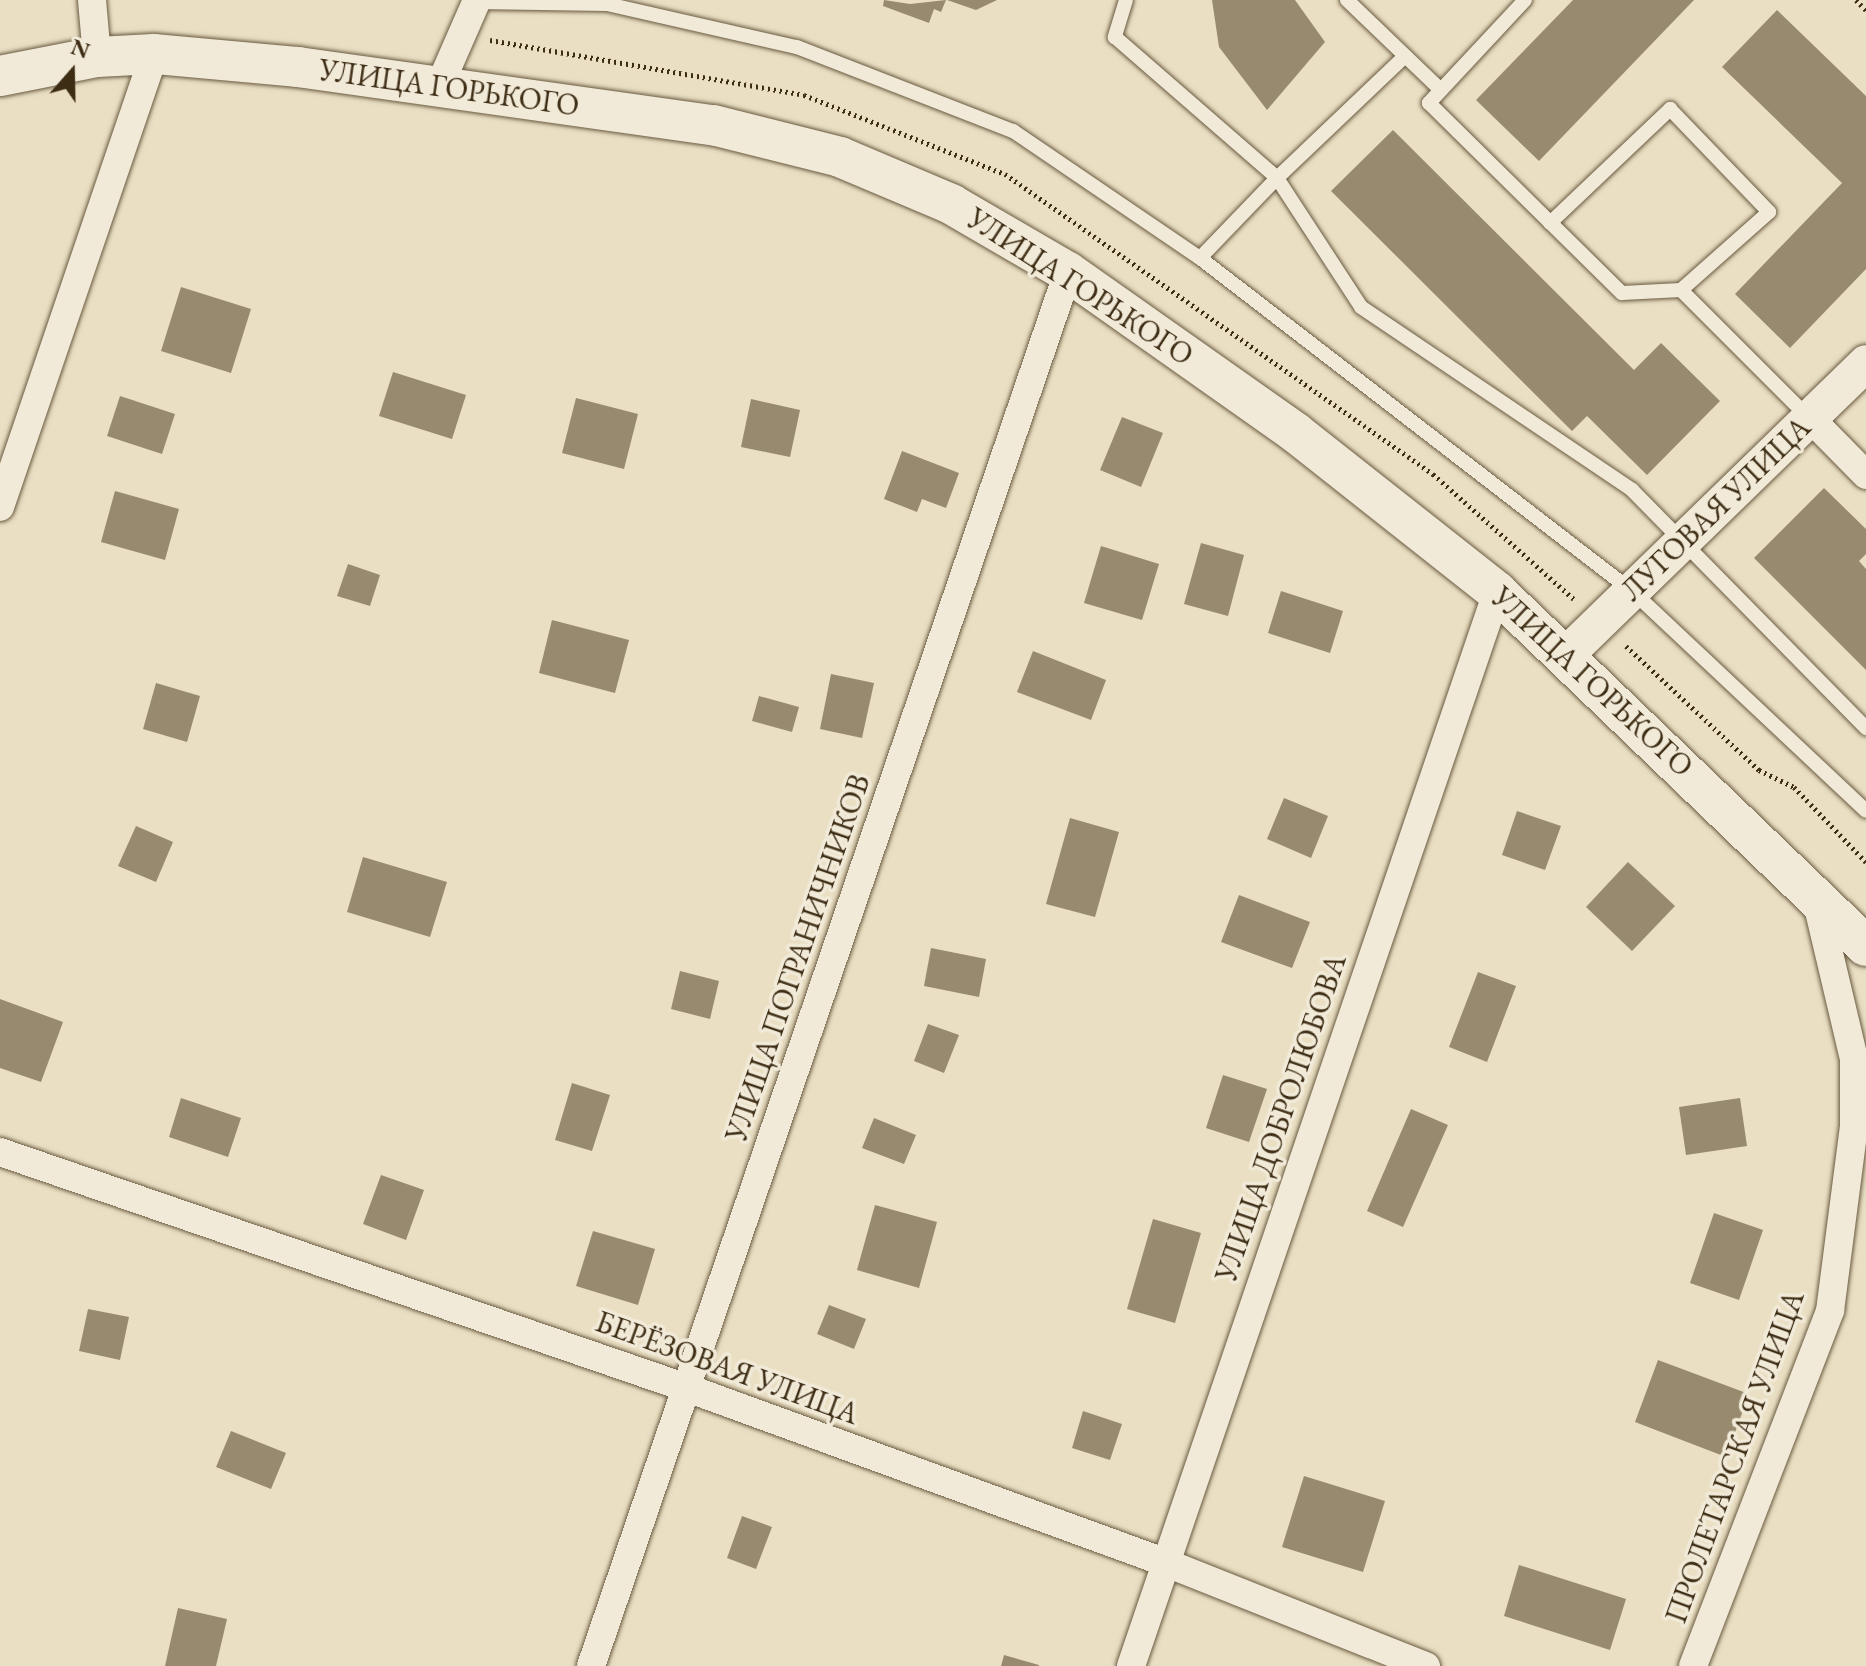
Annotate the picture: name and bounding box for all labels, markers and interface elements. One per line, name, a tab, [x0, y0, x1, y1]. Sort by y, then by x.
north arrow	[32, 32, 112, 112]
text: N	[67, 32, 94, 66]
street label: УЛИЦА ГОРЬКОГО	[317, 52, 581, 124]
street label: УЛИЦА ГОРЬКОГО	[960, 200, 1200, 374]
street label: ЛУГОВАЯ УЛИЦА	[1614, 409, 1818, 609]
street label: УЛИЦА ГОРЬКОГО	[1484, 579, 1700, 785]
street label: УЛИЦА ПОГРАНИЧНИКОВ	[718, 769, 878, 1147]
street label: УЛИЦА ДОБРОЛЮБОВА	[1208, 949, 1354, 1287]
street label: ПРОЛЕТАРСКАЯ УЛИЦА	[1658, 1286, 1812, 1628]
street label: БЕРЁЗОВАЯ УЛИЦА	[591, 1304, 863, 1432]

